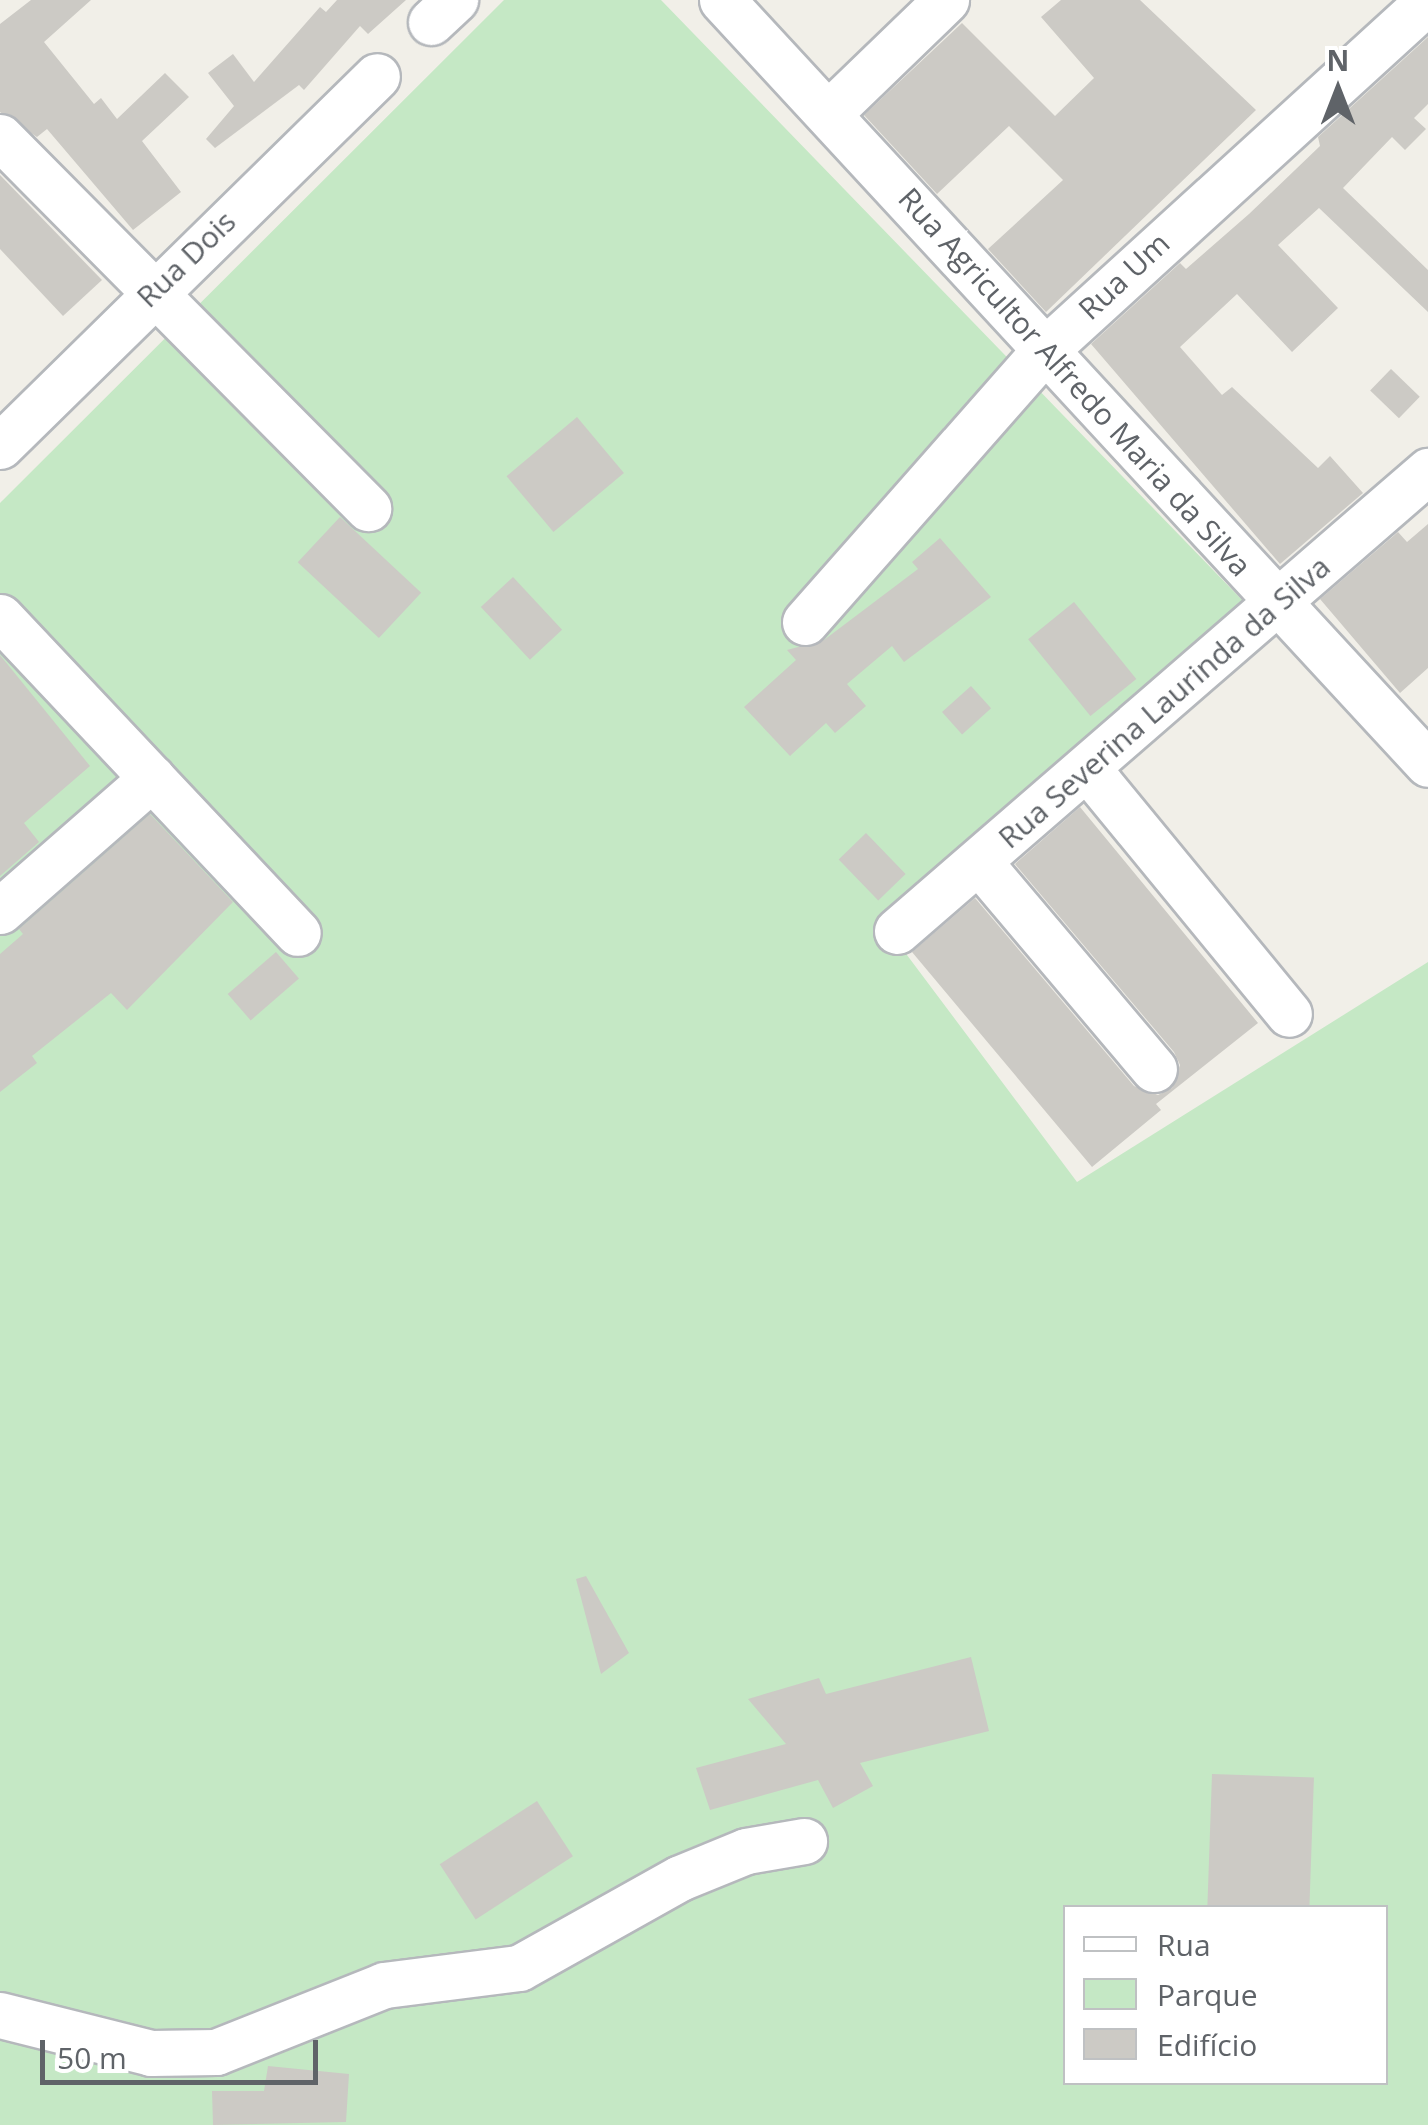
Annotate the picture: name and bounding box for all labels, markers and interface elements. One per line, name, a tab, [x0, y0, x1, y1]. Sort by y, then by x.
north arrow	[1288, 40, 1388, 140]
text: N	[1327, 41, 1349, 79]
street label: Rua Agricultor Alfredo Maria da Silva	[891, 181, 1259, 583]
street label: Rua Dois	[129, 203, 243, 315]
street label: Rua Um	[1071, 225, 1177, 327]
street label: Rua Severina Laurinda da Silva	[991, 548, 1337, 856]
legend	[1063, 1905, 1388, 2085]
text: Rua	[1157, 1924, 1211, 1965]
text: Parque	[1157, 1974, 1258, 2015]
scale bar	[45, 2020, 322, 2082]
text: Edifício	[1157, 2024, 1257, 2065]
text: 50 m	[57, 2037, 127, 2078]

